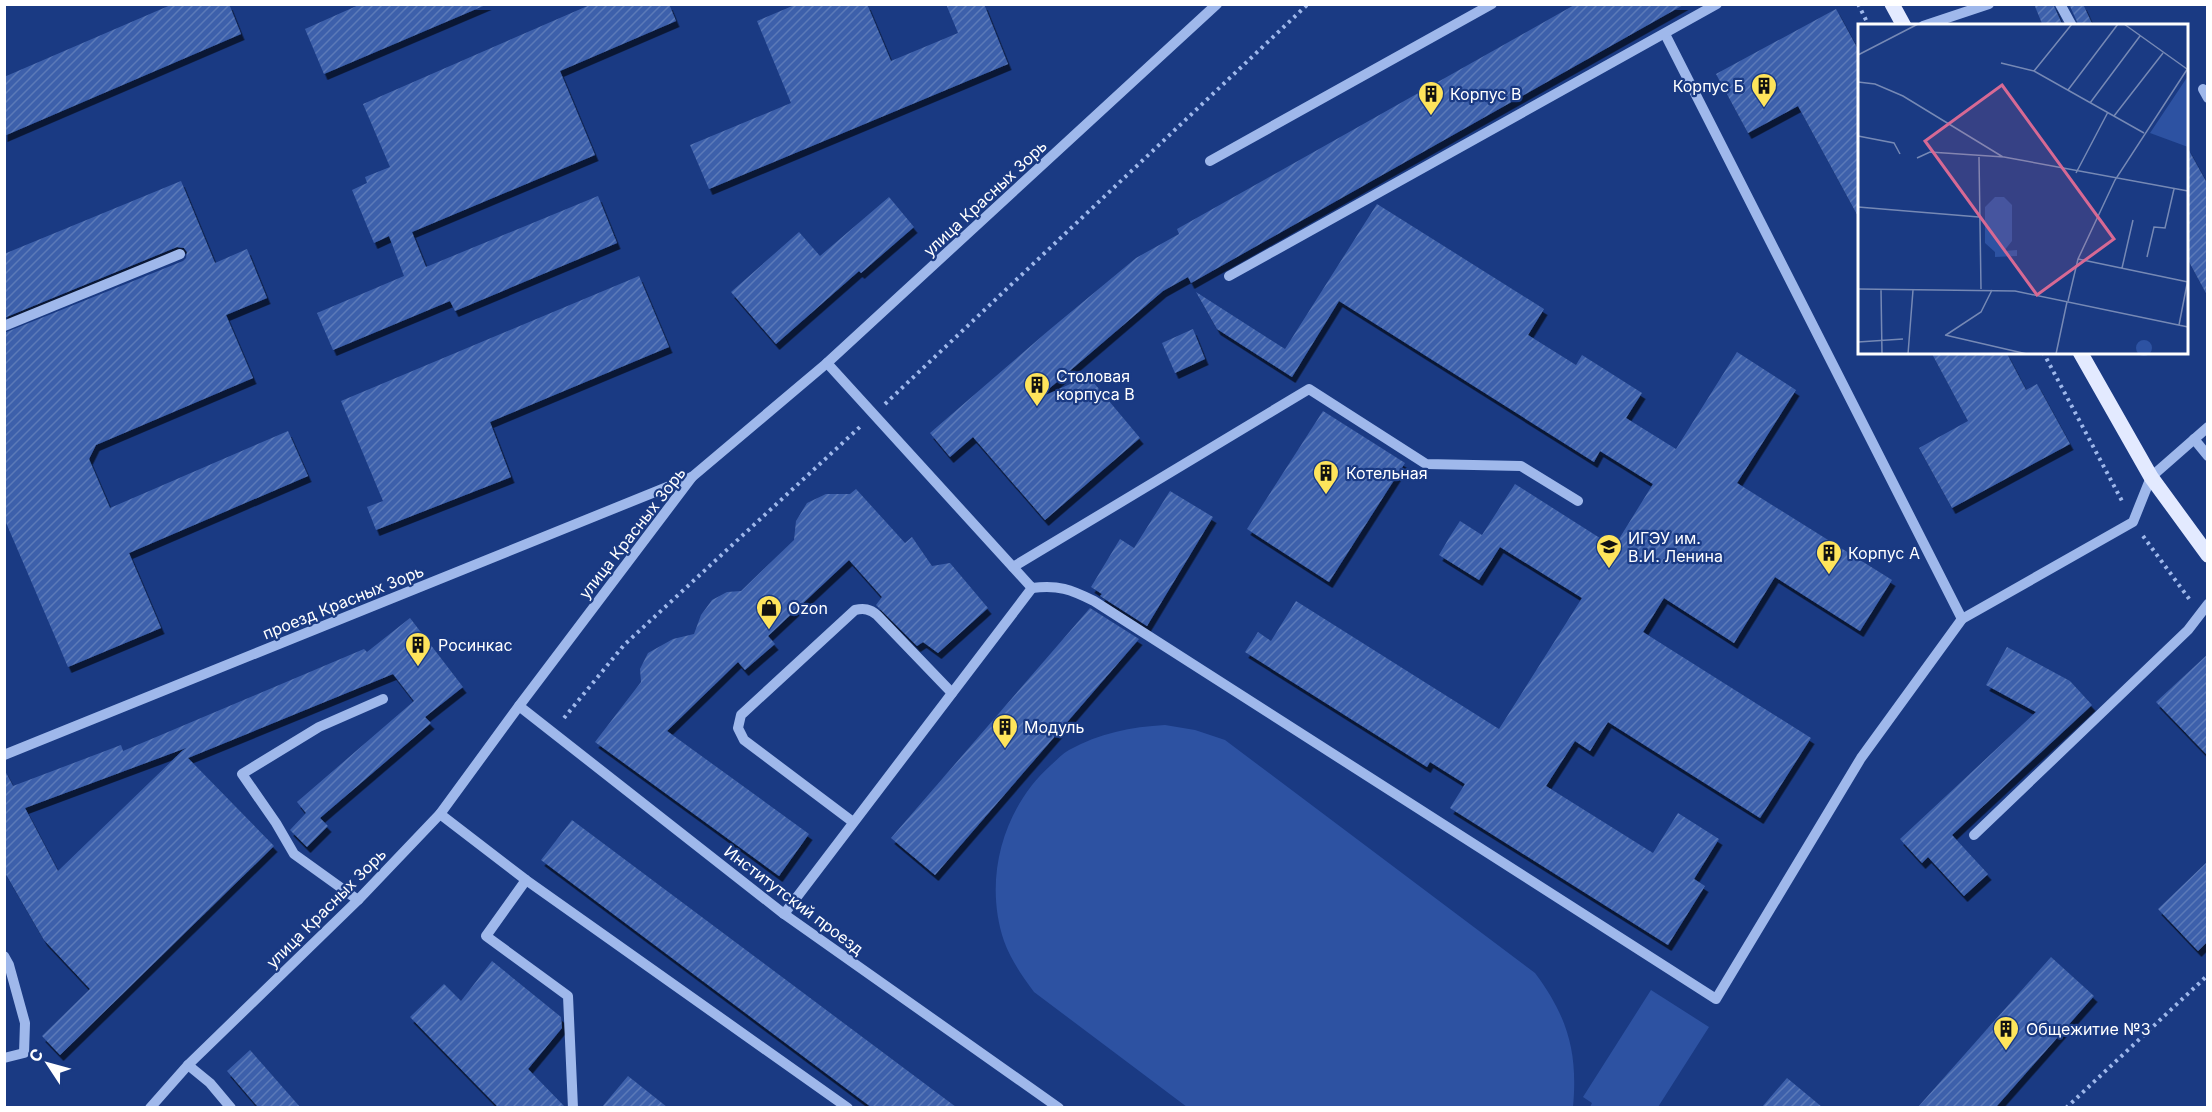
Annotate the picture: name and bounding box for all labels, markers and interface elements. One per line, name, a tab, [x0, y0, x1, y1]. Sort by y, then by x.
inset map	[1858, 24, 2188, 354]
building icon: Корпус Б	[1749, 71, 1779, 109]
place label: Корпус Б	[1673, 76, 1744, 96]
building icon: Корпус В	[1416, 79, 1446, 117]
place label: Корпус В	[1450, 84, 1521, 104]
street label: улица Красных Зорь	[919, 136, 1051, 260]
place label: Столовая корпуса В	[1056, 366, 1135, 404]
building icon: Столовая корпуса В	[1022, 370, 1052, 408]
building icon: Котельная	[1311, 458, 1341, 496]
street label: улица Красных Зорь	[574, 463, 690, 603]
place label: Котельная	[1346, 463, 1428, 483]
place label: ИГЭУ им. В.И. Ленина	[1628, 528, 1723, 566]
school or university icon: ИГЭУ им. В.И. Ленина	[1594, 532, 1624, 570]
building icon: Корпус А	[1814, 538, 1844, 576]
place label: Корпус А	[1848, 543, 1920, 563]
street label: проезд Красных Зорь	[259, 560, 427, 644]
shop icon: Ozon	[754, 593, 784, 631]
place label: Ozon	[788, 598, 828, 618]
building icon: Росинкас	[403, 630, 433, 668]
place label: Росинкас	[438, 635, 513, 655]
building icon: Модуль	[990, 712, 1020, 750]
place label: Модуль	[1024, 717, 1085, 737]
street label: Институтский проезд	[720, 841, 868, 959]
street label: улица Красных Зорь	[262, 844, 390, 972]
building icon: Общежитие №3	[1991, 1014, 2021, 1052]
place label: Общежитие №3	[2026, 1019, 2151, 1039]
north arrow	[18, 1034, 78, 1094]
text: С	[24, 1044, 48, 1066]

